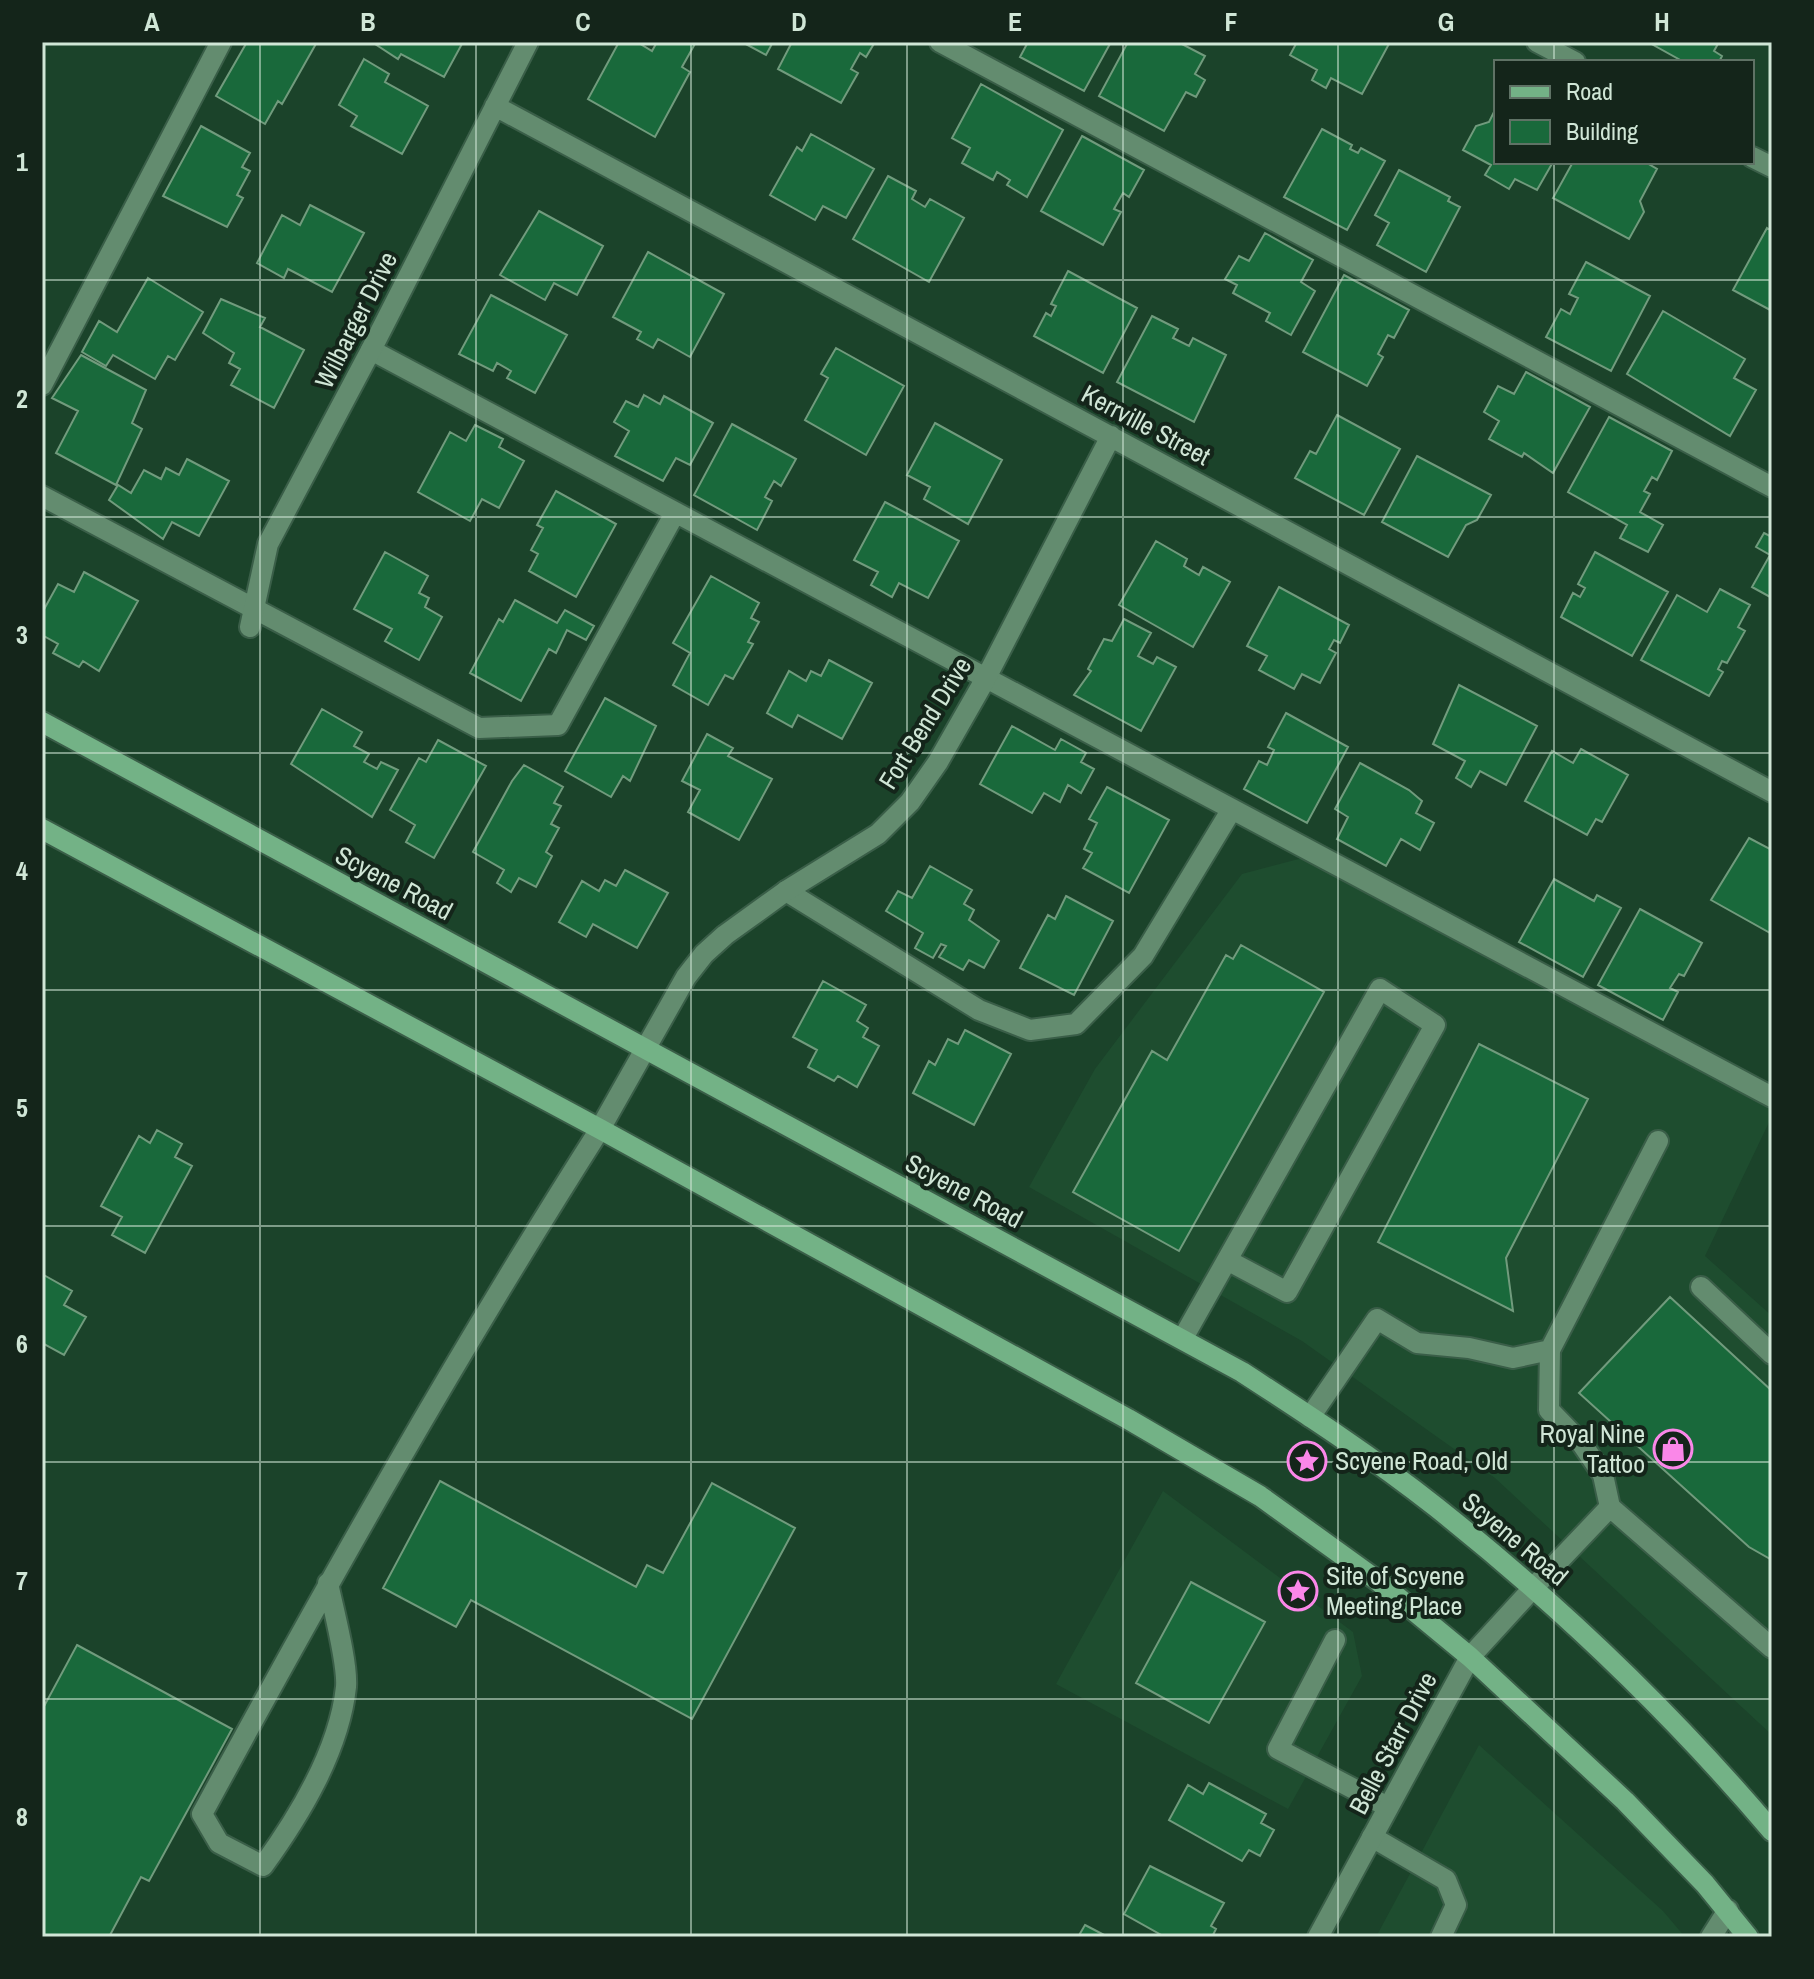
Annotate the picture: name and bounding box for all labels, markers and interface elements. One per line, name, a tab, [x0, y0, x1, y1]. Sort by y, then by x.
text: A	[144, 4, 160, 39]
text: B	[360, 4, 376, 39]
text: C	[575, 4, 591, 39]
text: D	[791, 4, 807, 39]
text: E	[1008, 4, 1022, 39]
text: F	[1224, 4, 1238, 39]
text: G	[1438, 4, 1454, 39]
text: H	[1654, 4, 1670, 39]
legend	[1494, 60, 1754, 164]
text: Road	[1566, 75, 1613, 107]
text: Building	[1566, 115, 1638, 147]
text: 1	[16, 144, 28, 179]
street label: Wilbarger Drive	[306, 245, 405, 394]
street label: Kerrville Street	[1076, 376, 1217, 473]
text: 2	[16, 381, 28, 416]
text: 3	[16, 617, 28, 652]
street label: Fort Bend Drive	[870, 650, 979, 795]
street label: Scyene Road	[330, 837, 459, 928]
text: 4	[16, 853, 28, 888]
text: 5	[16, 1090, 28, 1125]
street label: Scyene Road	[900, 1145, 1029, 1236]
text: 6	[16, 1326, 28, 1361]
place label: Royal Nine Tattoo	[1540, 1416, 1645, 1481]
shop icon: Royal Nine Tattoo	[1652, 1428, 1694, 1470]
place icon: Scyene Road, Old	[1286, 1440, 1328, 1482]
place label: Scyene Road, Old	[1335, 1443, 1508, 1478]
street label: Scyene Road	[1455, 1484, 1576, 1593]
place label: Site of Scyene Meeting Place	[1326, 1558, 1465, 1623]
text: 7	[16, 1563, 28, 1598]
place icon: Site of Scyene Meeting Place	[1277, 1570, 1319, 1612]
street label: Belle Starr Drive	[1340, 1666, 1445, 1820]
text: 8	[16, 1799, 28, 1834]

